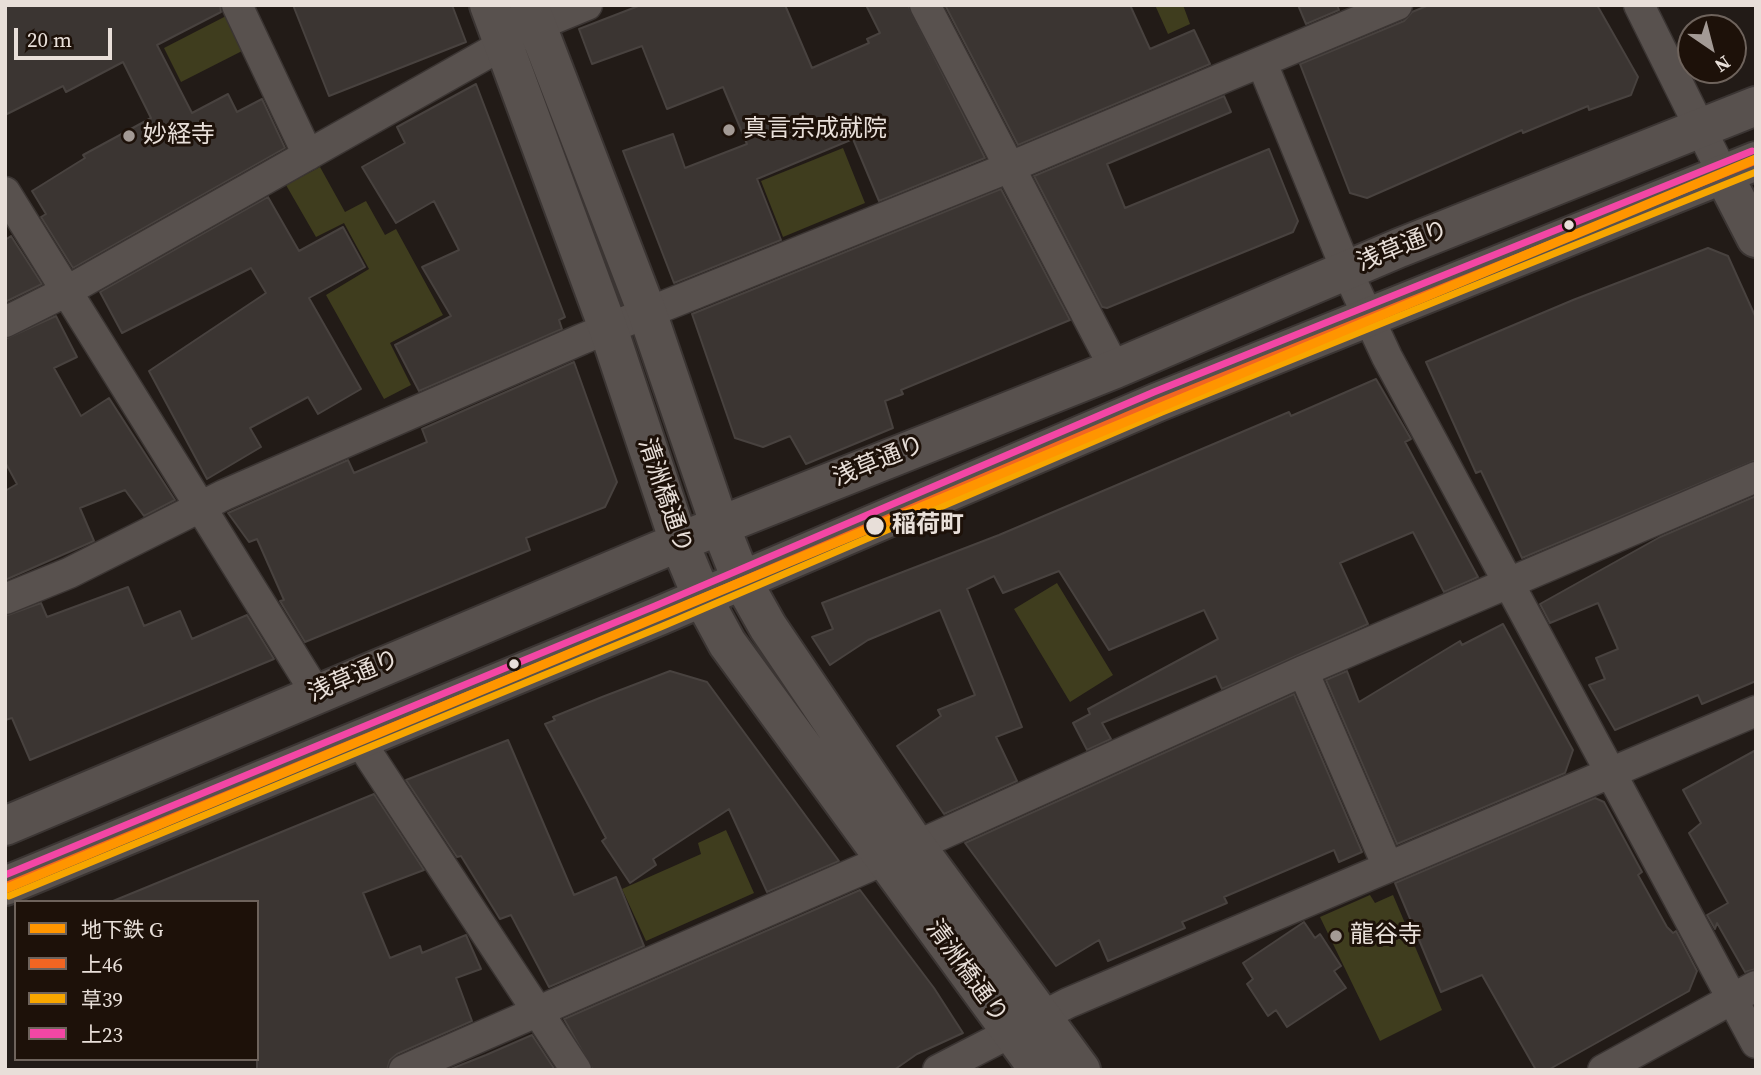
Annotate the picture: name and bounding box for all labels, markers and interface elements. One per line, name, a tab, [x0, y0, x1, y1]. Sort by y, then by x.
scale bar	[18, 14, 116, 58]
north arrow	[1677, 14, 1747, 84]
text: 20 m	[27, 25, 72, 54]
text: N	[1710, 50, 1736, 79]
place label: 真言宗成就院	[743, 116, 887, 144]
place label: 妙経寺	[143, 122, 215, 150]
marker: 真言宗成就院	[721, 122, 737, 138]
marker: 妙経寺	[121, 128, 137, 144]
street label: 浅草通り	[1353, 216, 1453, 278]
unlabelled marker	[1562, 218, 1576, 232]
street label: 浅草通り	[829, 431, 929, 493]
street label: 清洲橋通り	[631, 435, 697, 557]
place label: 稲荷町	[892, 512, 964, 540]
marker: 稲荷町	[864, 515, 886, 537]
street label: 浅草通り	[304, 645, 404, 709]
unlabelled marker	[507, 657, 521, 671]
legend	[14, 900, 259, 1061]
text: 地下鉄 G	[81, 915, 163, 944]
street label: 清洲橋通り	[919, 915, 1013, 1029]
place label: 龍谷寺	[1350, 922, 1422, 950]
marker: 龍谷寺	[1328, 928, 1344, 944]
text: 上46	[81, 950, 123, 979]
text: 草39	[81, 985, 123, 1014]
text: 上23	[81, 1020, 123, 1049]

